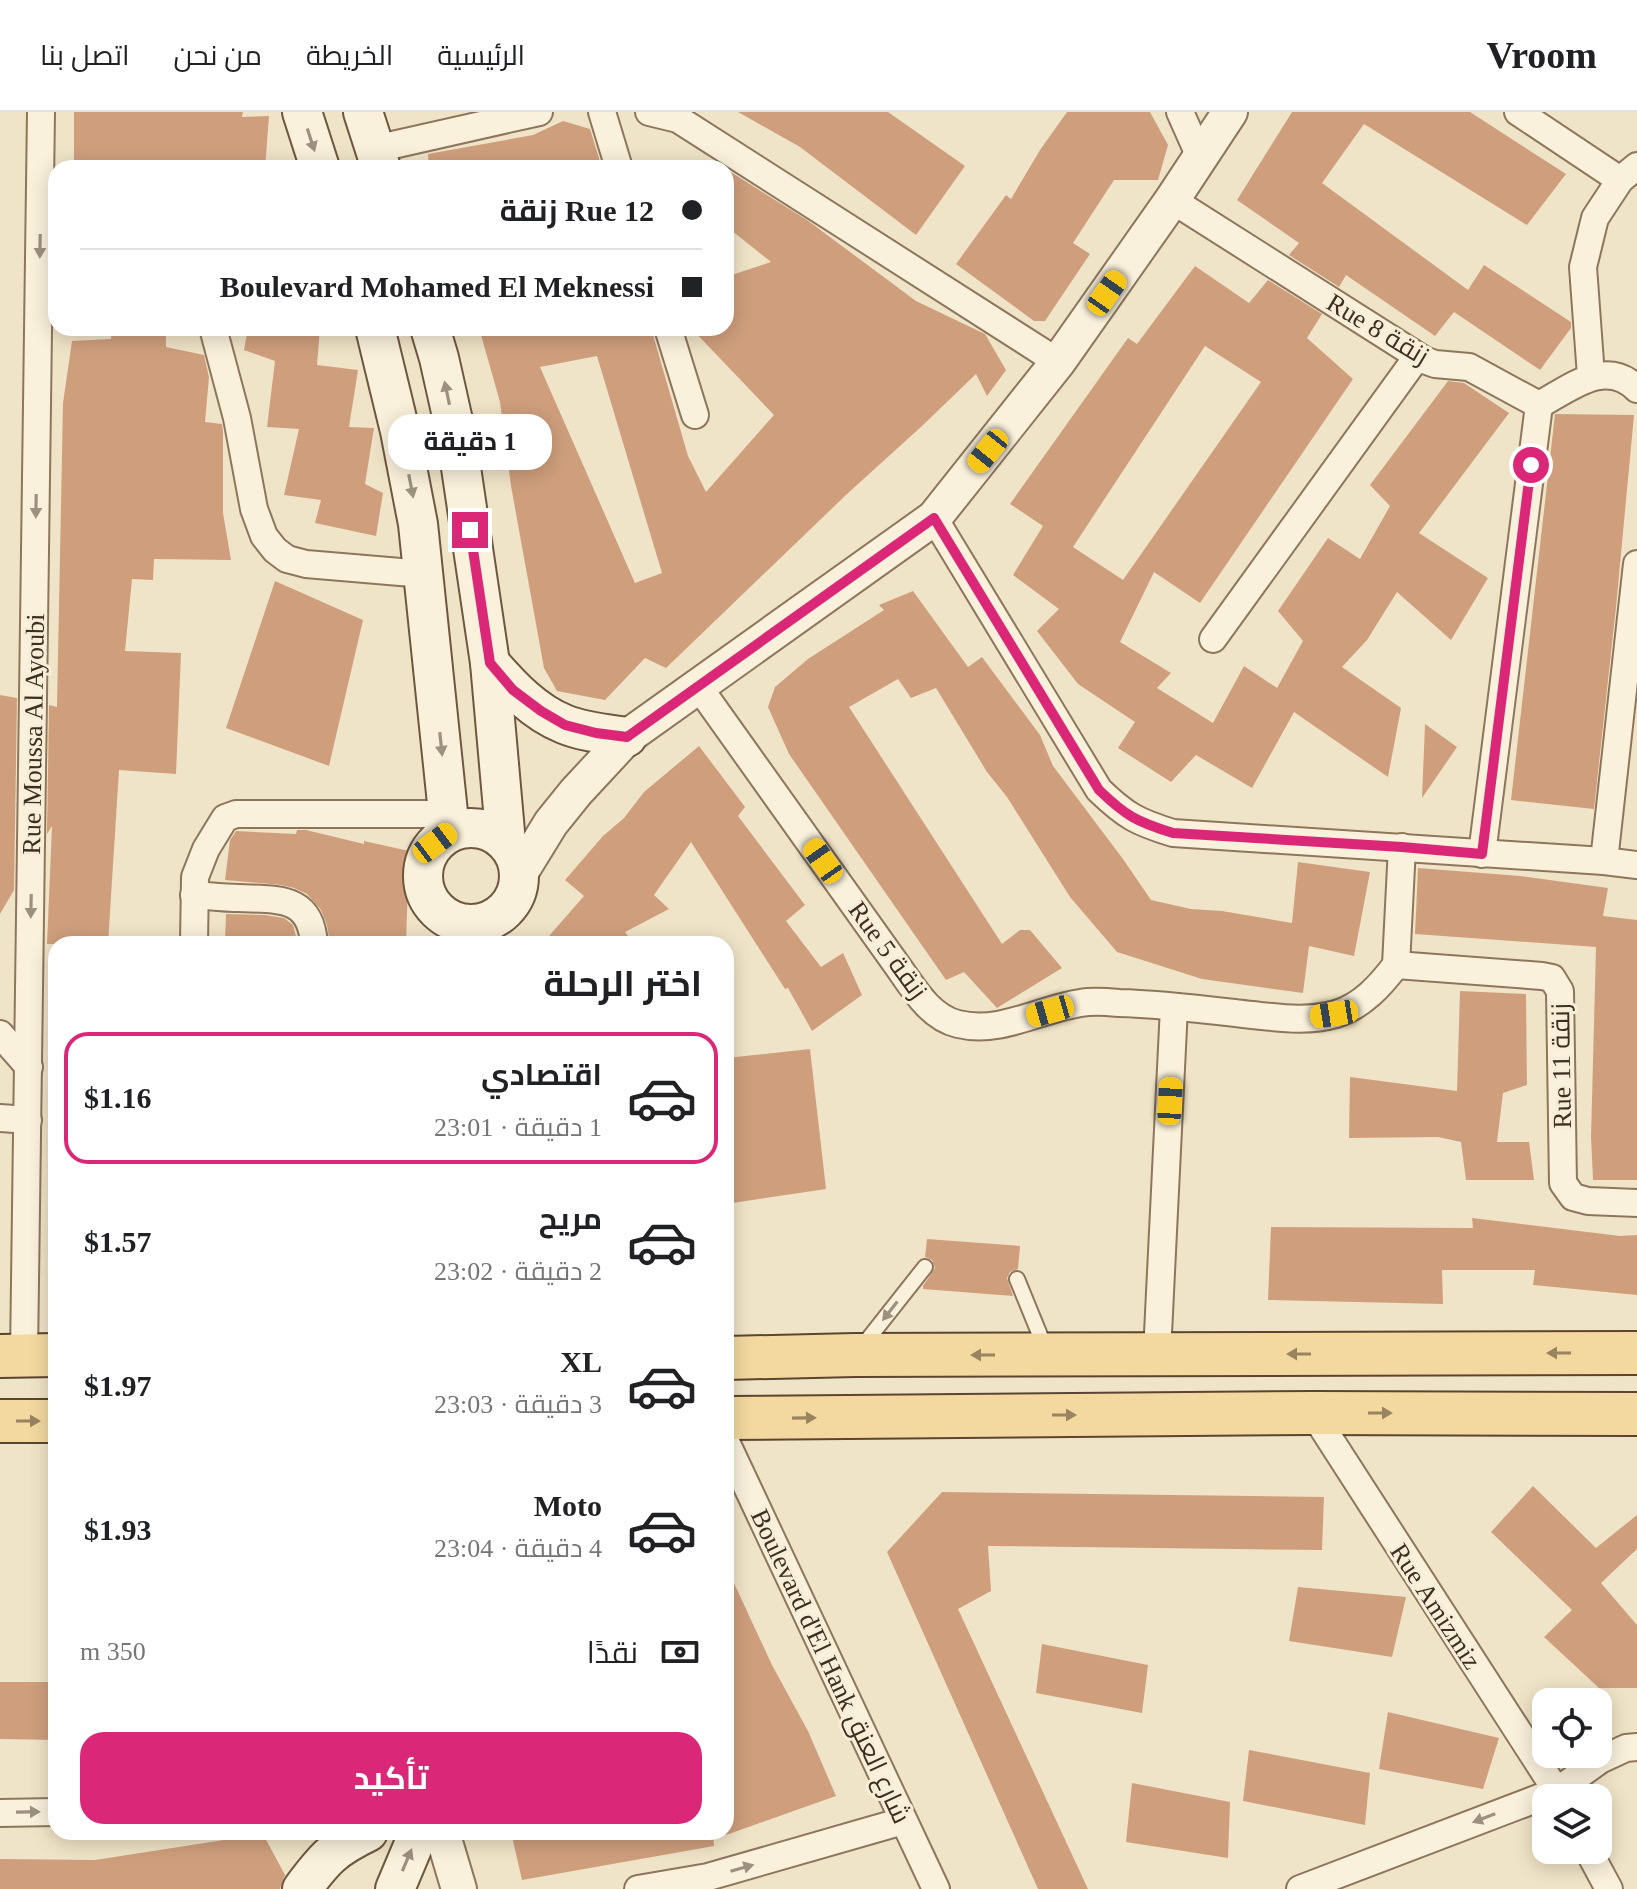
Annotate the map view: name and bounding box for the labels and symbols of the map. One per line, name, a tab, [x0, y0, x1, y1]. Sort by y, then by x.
one-way arrow	[305, 128, 317, 152]
one-way arrow	[33, 234, 46, 259]
car	[1083, 266, 1131, 320]
street label: Rue 8 زنقة	[1322, 288, 1434, 371]
one-way arrow	[440, 380, 453, 405]
callout: 1 دقيقة	[388, 414, 552, 470]
car	[964, 425, 1012, 477]
route start	[1513, 447, 1549, 483]
one-way arrow	[405, 474, 417, 499]
one-way arrow	[30, 494, 42, 519]
route end	[452, 512, 488, 548]
street label: Rue Moussa Al Ayoubi	[17, 613, 50, 855]
one-way arrow	[435, 732, 448, 757]
car	[409, 819, 461, 867]
car	[799, 834, 847, 888]
one-way arrow	[25, 894, 37, 919]
street label: Rue 5 زنقة	[843, 896, 933, 1005]
car	[1024, 993, 1076, 1029]
car	[1308, 998, 1360, 1030]
street label: Rue 11 زنقة	[1546, 1003, 1577, 1129]
car	[1157, 1076, 1183, 1126]
one-way arrow	[882, 1301, 899, 1321]
one-way arrow	[1546, 1347, 1571, 1359]
one-way arrow	[1286, 1348, 1311, 1360]
one-way arrow	[970, 1349, 995, 1361]
one-way arrow	[1368, 1407, 1393, 1419]
one-way arrow	[1052, 1409, 1077, 1421]
one-way arrow	[792, 1411, 817, 1424]
one-way arrow	[16, 1415, 41, 1427]
street label: Boulevard d'El Hank شارع العنق	[743, 1504, 916, 1829]
street label: Rue Amizmiz	[1384, 1538, 1487, 1674]
one-way arrow	[16, 1806, 41, 1818]
one-way arrow	[1472, 1812, 1496, 1825]
one-way arrow	[400, 1849, 414, 1872]
one-way arrow	[729, 1861, 754, 1873]

